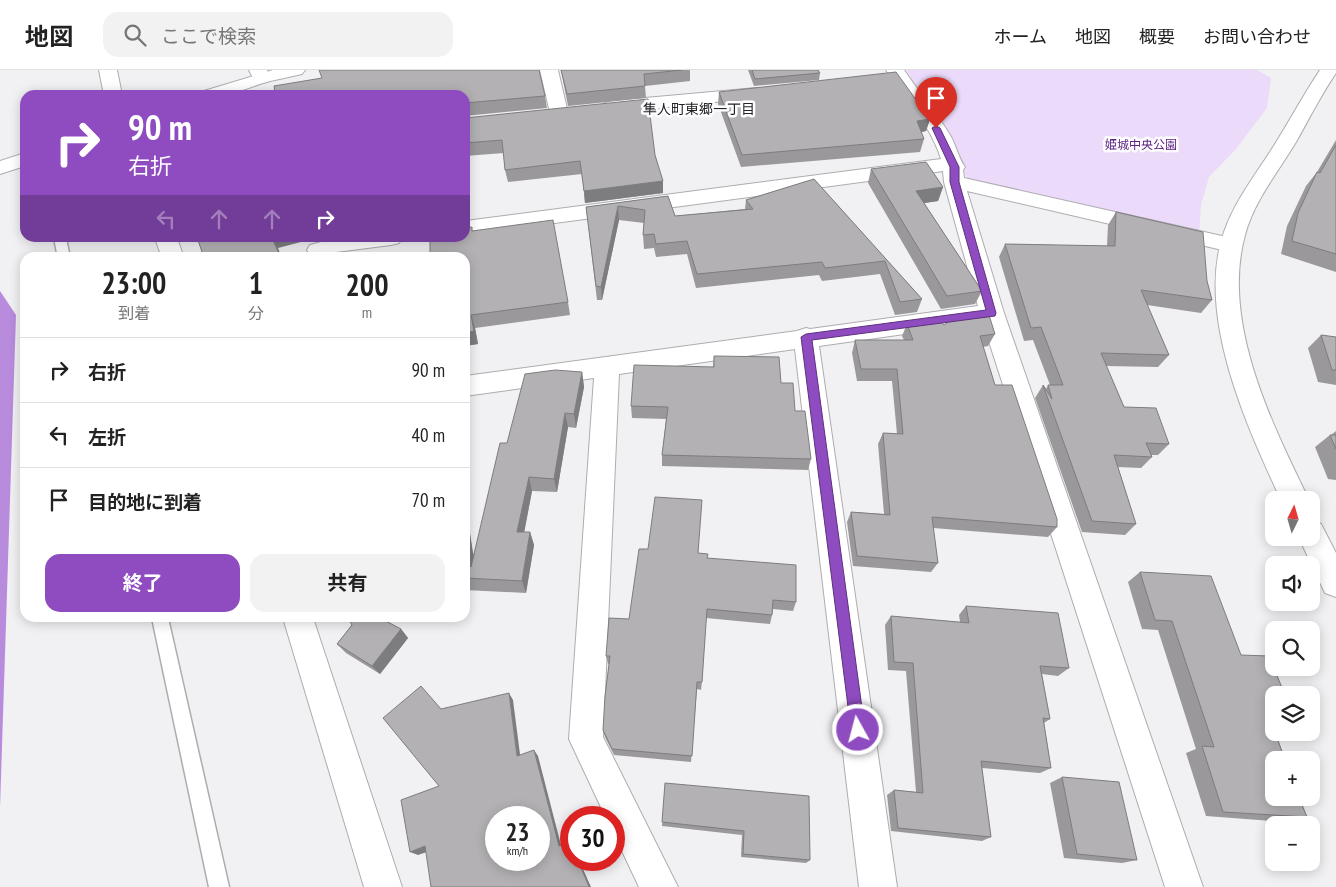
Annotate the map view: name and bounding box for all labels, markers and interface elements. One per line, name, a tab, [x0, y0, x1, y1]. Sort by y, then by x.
search box	[103, 12, 453, 57]
text: 地図	[25, 21, 73, 52]
icon: search	[121, 21, 149, 49]
text: ここで検索	[161, 24, 256, 48]
text: ホーム	[994, 25, 1047, 48]
text: 地図	[1075, 25, 1111, 48]
text: 概要	[1139, 25, 1175, 48]
text: お問い合わせ	[1203, 25, 1311, 48]
pin	[915, 77, 957, 128]
icon: arrive	[922, 84, 950, 112]
district label: 隼人町東郷一丁目	[643, 100, 755, 118]
text: 90 m	[128, 104, 192, 150]
icon: right	[45, 110, 110, 175]
park label: 姫城中央公園	[1105, 137, 1177, 152]
text: 右折	[128, 152, 172, 180]
icon: left	[152, 205, 180, 233]
icon: ahead	[205, 205, 233, 233]
icon: ahead	[258, 205, 286, 233]
icon: right	[311, 205, 339, 233]
text: 23:00	[102, 263, 166, 302]
text: 1	[249, 263, 263, 302]
text: 200	[345, 265, 388, 304]
text: m	[362, 302, 372, 322]
text: 到着	[118, 303, 150, 323]
text: 分	[248, 303, 264, 323]
icon: right	[45, 356, 73, 384]
text: 90 m	[412, 358, 445, 382]
text: 右折	[88, 360, 126, 384]
icon: left	[45, 421, 73, 449]
text: 40 m	[412, 423, 445, 447]
text: 左折	[88, 425, 126, 449]
icon: arrive	[45, 486, 73, 514]
text: 70 m	[412, 488, 445, 512]
text: 目的地に到着	[88, 490, 202, 514]
north arrow	[1265, 491, 1320, 546]
map controls	[1265, 491, 1320, 871]
button: 終了	[45, 554, 240, 612]
button: 共有	[250, 554, 445, 612]
button: sound	[1265, 556, 1320, 611]
button: search	[1265, 621, 1320, 676]
button: layers	[1265, 686, 1320, 741]
position arrow	[831, 703, 883, 755]
button: +	[1265, 751, 1320, 806]
speed limit sign: 30	[560, 806, 625, 871]
text: 23	[506, 816, 529, 848]
button: −	[1265, 816, 1320, 871]
text: km/h	[507, 843, 528, 858]

